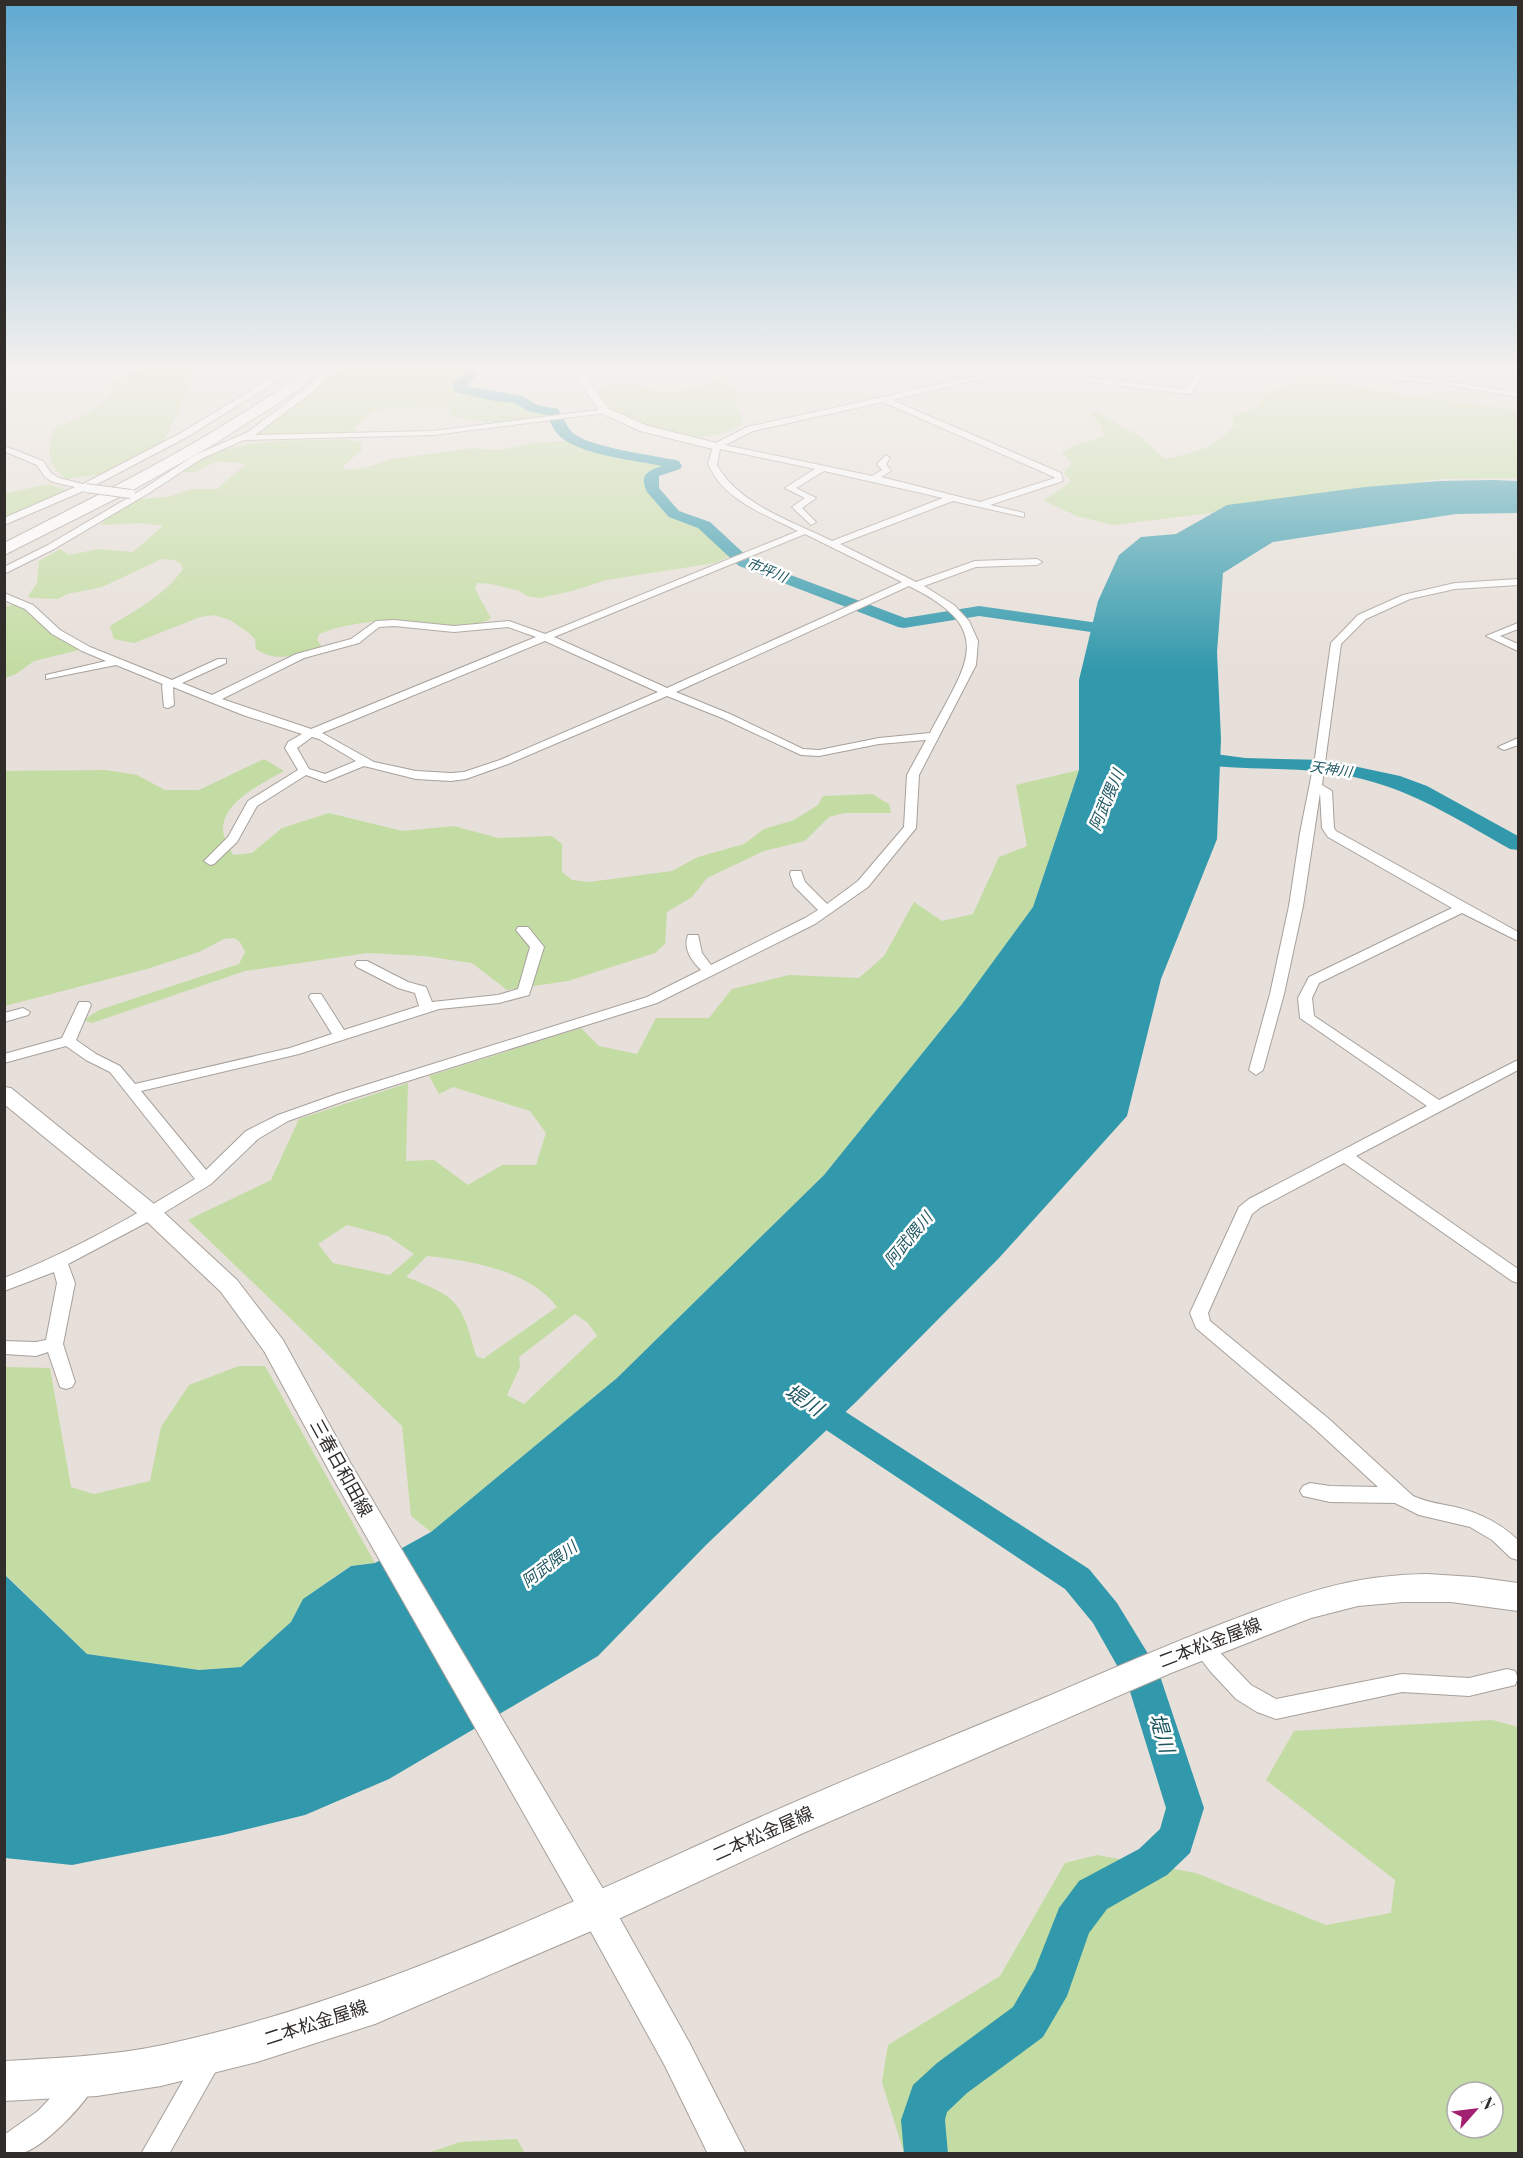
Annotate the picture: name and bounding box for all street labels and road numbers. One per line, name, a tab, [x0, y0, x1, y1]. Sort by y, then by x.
street label: 三春日和田線	[305, 1414, 379, 1521]
street label: 二本松金屋線	[1155, 1612, 1264, 1673]
street label: 二本松金屋線	[708, 1800, 817, 1866]
street label: 二本松金屋線	[261, 1994, 371, 2050]

